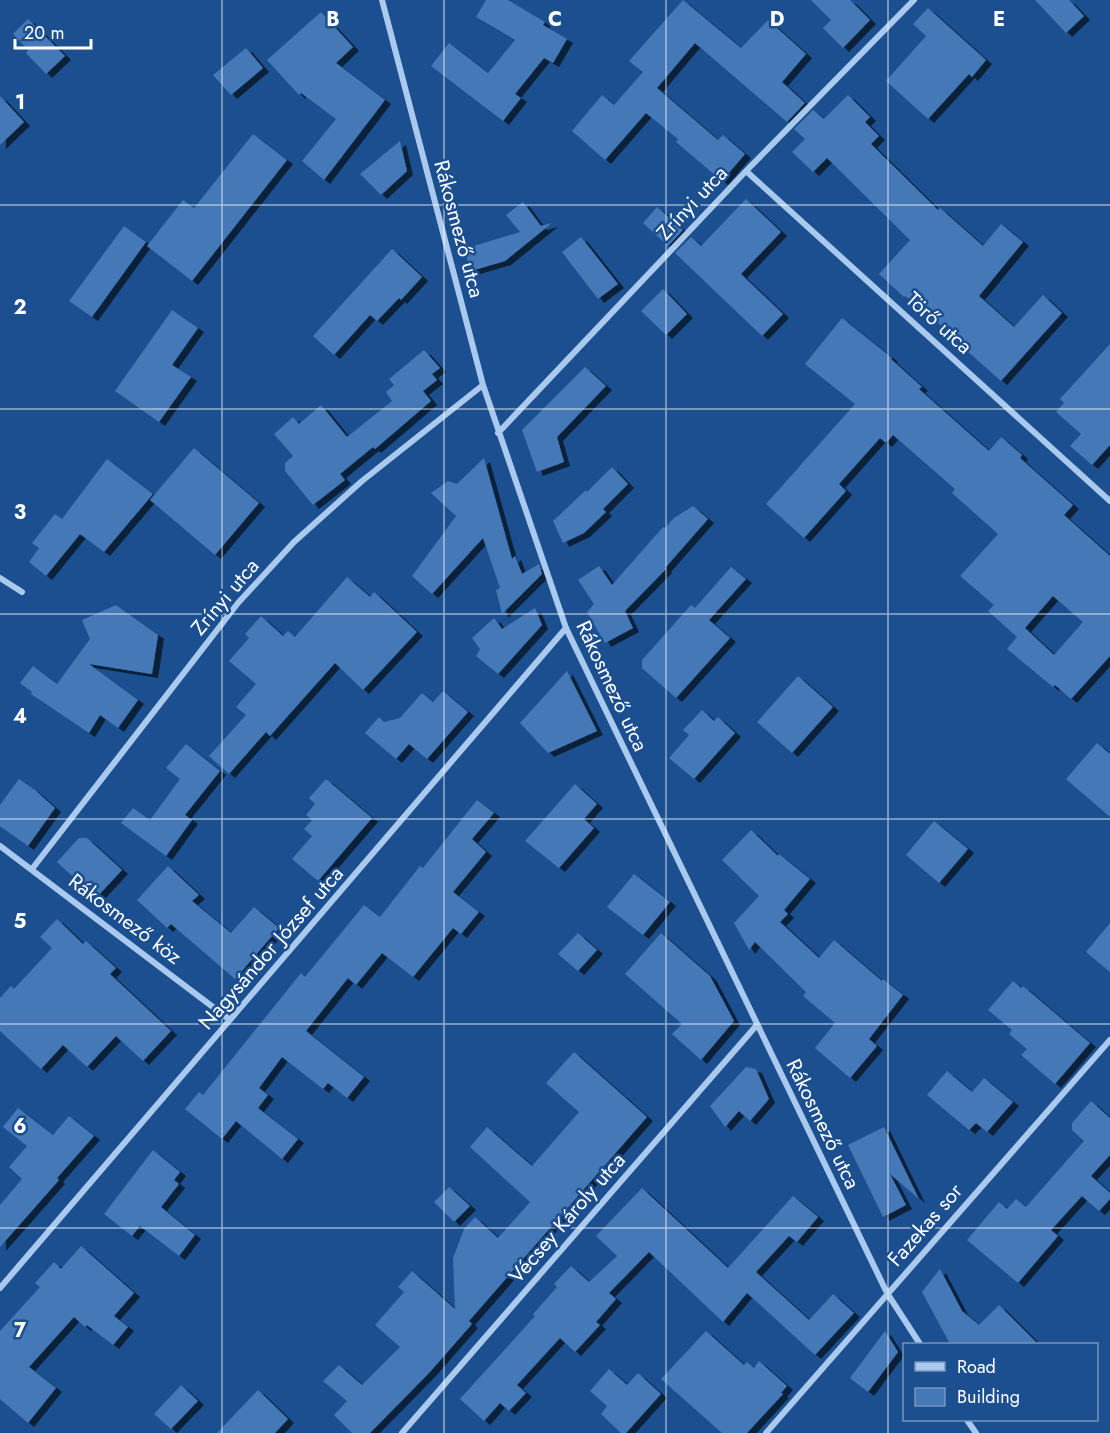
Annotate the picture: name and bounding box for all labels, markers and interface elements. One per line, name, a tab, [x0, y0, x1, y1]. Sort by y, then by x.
text: B	[326, 5, 340, 34]
text: C	[548, 5, 562, 34]
text: D	[770, 5, 784, 34]
text: E	[993, 5, 1005, 34]
scale bar	[15, 12, 92, 50]
text: 20 m	[24, 20, 64, 46]
text: 1	[15, 88, 25, 117]
street label: Rákosmező utca	[426, 157, 492, 301]
street label: Zrínyi utca	[650, 159, 734, 247]
street label: Törő utca	[899, 285, 979, 361]
text: 2	[13, 293, 27, 322]
text: 3	[14, 498, 26, 527]
street label: Zrínyi utca	[184, 552, 266, 642]
street label: Rákosmező utca	[569, 616, 655, 756]
text: 4	[13, 702, 27, 731]
street label: Nagysándor József utca	[192, 860, 350, 1036]
street label: Rákosmező köz	[62, 866, 188, 972]
text: 5	[14, 907, 27, 936]
street label: Rákosmező utca	[779, 1054, 867, 1194]
text: 6	[13, 1112, 27, 1141]
street label: Vécsey Károly utca	[502, 1146, 632, 1290]
street label: Fazekas sor	[880, 1176, 970, 1273]
text: 7	[14, 1316, 27, 1345]
legend	[903, 1343, 1098, 1421]
text: Road	[957, 1354, 996, 1380]
text: Building	[957, 1384, 1020, 1410]

